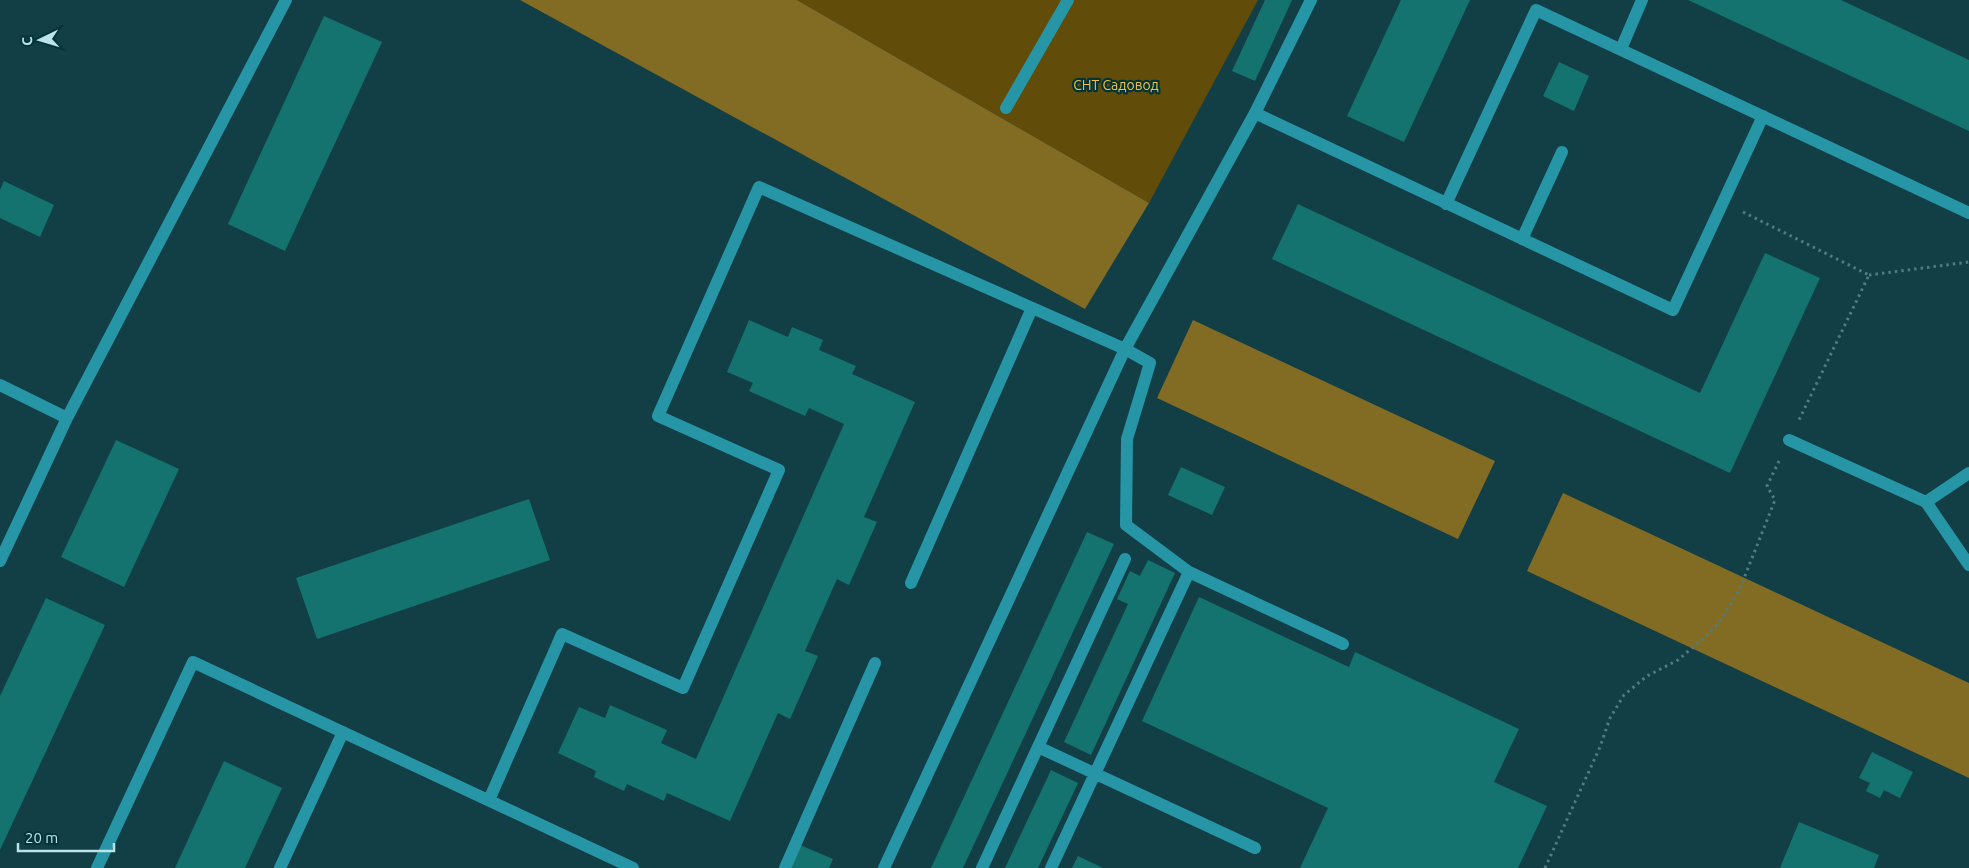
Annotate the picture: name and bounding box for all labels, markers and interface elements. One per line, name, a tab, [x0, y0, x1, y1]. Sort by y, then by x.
north arrow	[15, 15, 65, 65]
text: С	[19, 36, 35, 46]
park label: СНТ Садовод	[1073, 77, 1159, 93]
scale bar	[18, 820, 114, 852]
text: 20 m	[25, 829, 58, 846]

